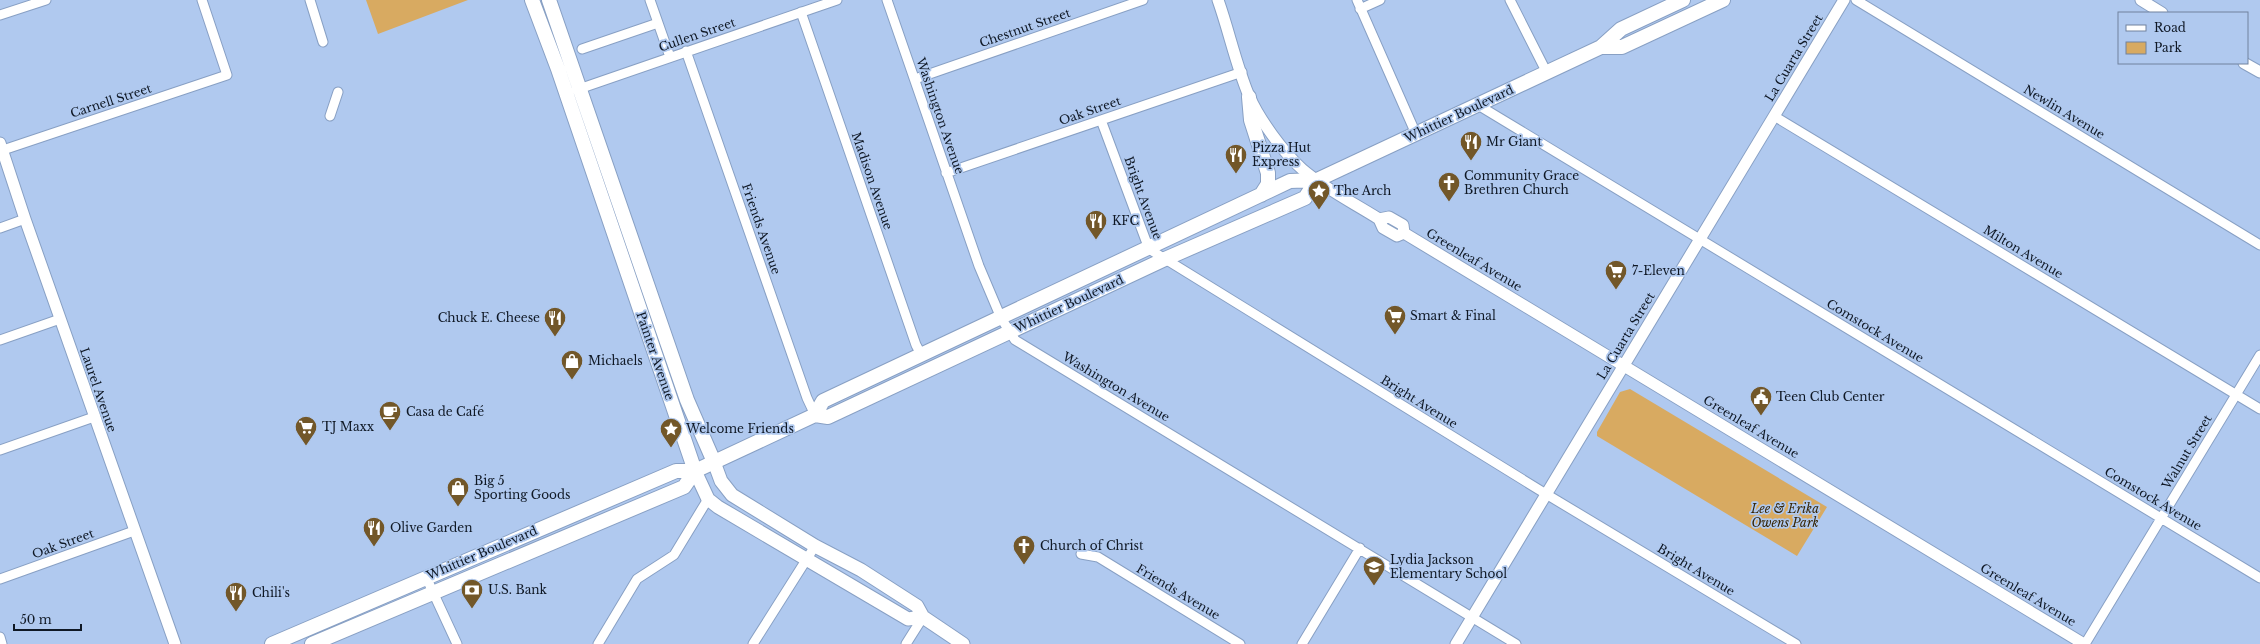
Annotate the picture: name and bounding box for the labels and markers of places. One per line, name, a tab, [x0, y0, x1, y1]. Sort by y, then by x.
restaurant icon: Mr Giant	[1458, 129, 1484, 162]
place label: Mr Giant	[1486, 134, 1542, 149]
place label: Pizza Hut Express	[1252, 140, 1312, 169]
restaurant icon: Pizza Hut Express	[1223, 142, 1249, 175]
place label: Community Grace Brethren Church	[1464, 168, 1579, 197]
church icon: Community Grace Brethren Church	[1436, 170, 1462, 203]
place icon: The Arch	[1306, 178, 1332, 211]
place label: The Arch	[1334, 183, 1391, 198]
restaurant icon: KFC	[1083, 208, 1109, 241]
place label: KFC	[1112, 213, 1139, 228]
supermarket icon: 7-Eleven	[1603, 258, 1629, 291]
place label: 7-Eleven	[1632, 263, 1685, 278]
supermarket icon: Smart & Final	[1382, 303, 1408, 336]
restaurant icon: Chuck E. Cheese	[542, 305, 568, 338]
place label: Smart & Final	[1410, 308, 1496, 323]
place label: Chuck E. Cheese	[438, 310, 540, 325]
shop icon: Michaels	[559, 348, 585, 381]
place label: Michaels	[588, 353, 643, 368]
public building icon: Teen Club Center	[1748, 384, 1774, 417]
place label: Teen Club Center	[1776, 389, 1885, 404]
cafe icon: Casa de Café	[377, 399, 403, 432]
place label: Casa de Café	[406, 404, 484, 419]
supermarket icon: TJ Maxx	[293, 414, 319, 447]
place icon: Welcome Friends	[658, 416, 684, 449]
place label: TJ Maxx	[322, 419, 375, 434]
place label: Welcome Friends	[685, 421, 794, 436]
place label: Big 5 Sporting Goods	[474, 473, 570, 502]
shop icon: Big 5 Sporting Goods	[445, 475, 471, 508]
restaurant icon: Olive Garden	[361, 515, 387, 548]
place label: Olive Garden	[390, 520, 472, 535]
church icon: Church of Christ	[1011, 533, 1037, 566]
place label: Church of Christ	[1040, 538, 1144, 553]
place label: Lydia Jackson Elementary School	[1390, 552, 1507, 581]
school or university icon: Lydia Jackson Elementary School	[1361, 554, 1387, 587]
bank icon: U.S. Bank	[459, 577, 485, 610]
restaurant icon: Chili's	[223, 580, 249, 613]
place label: U.S. Bank	[488, 582, 548, 597]
place label: Chili's	[252, 585, 290, 600]

